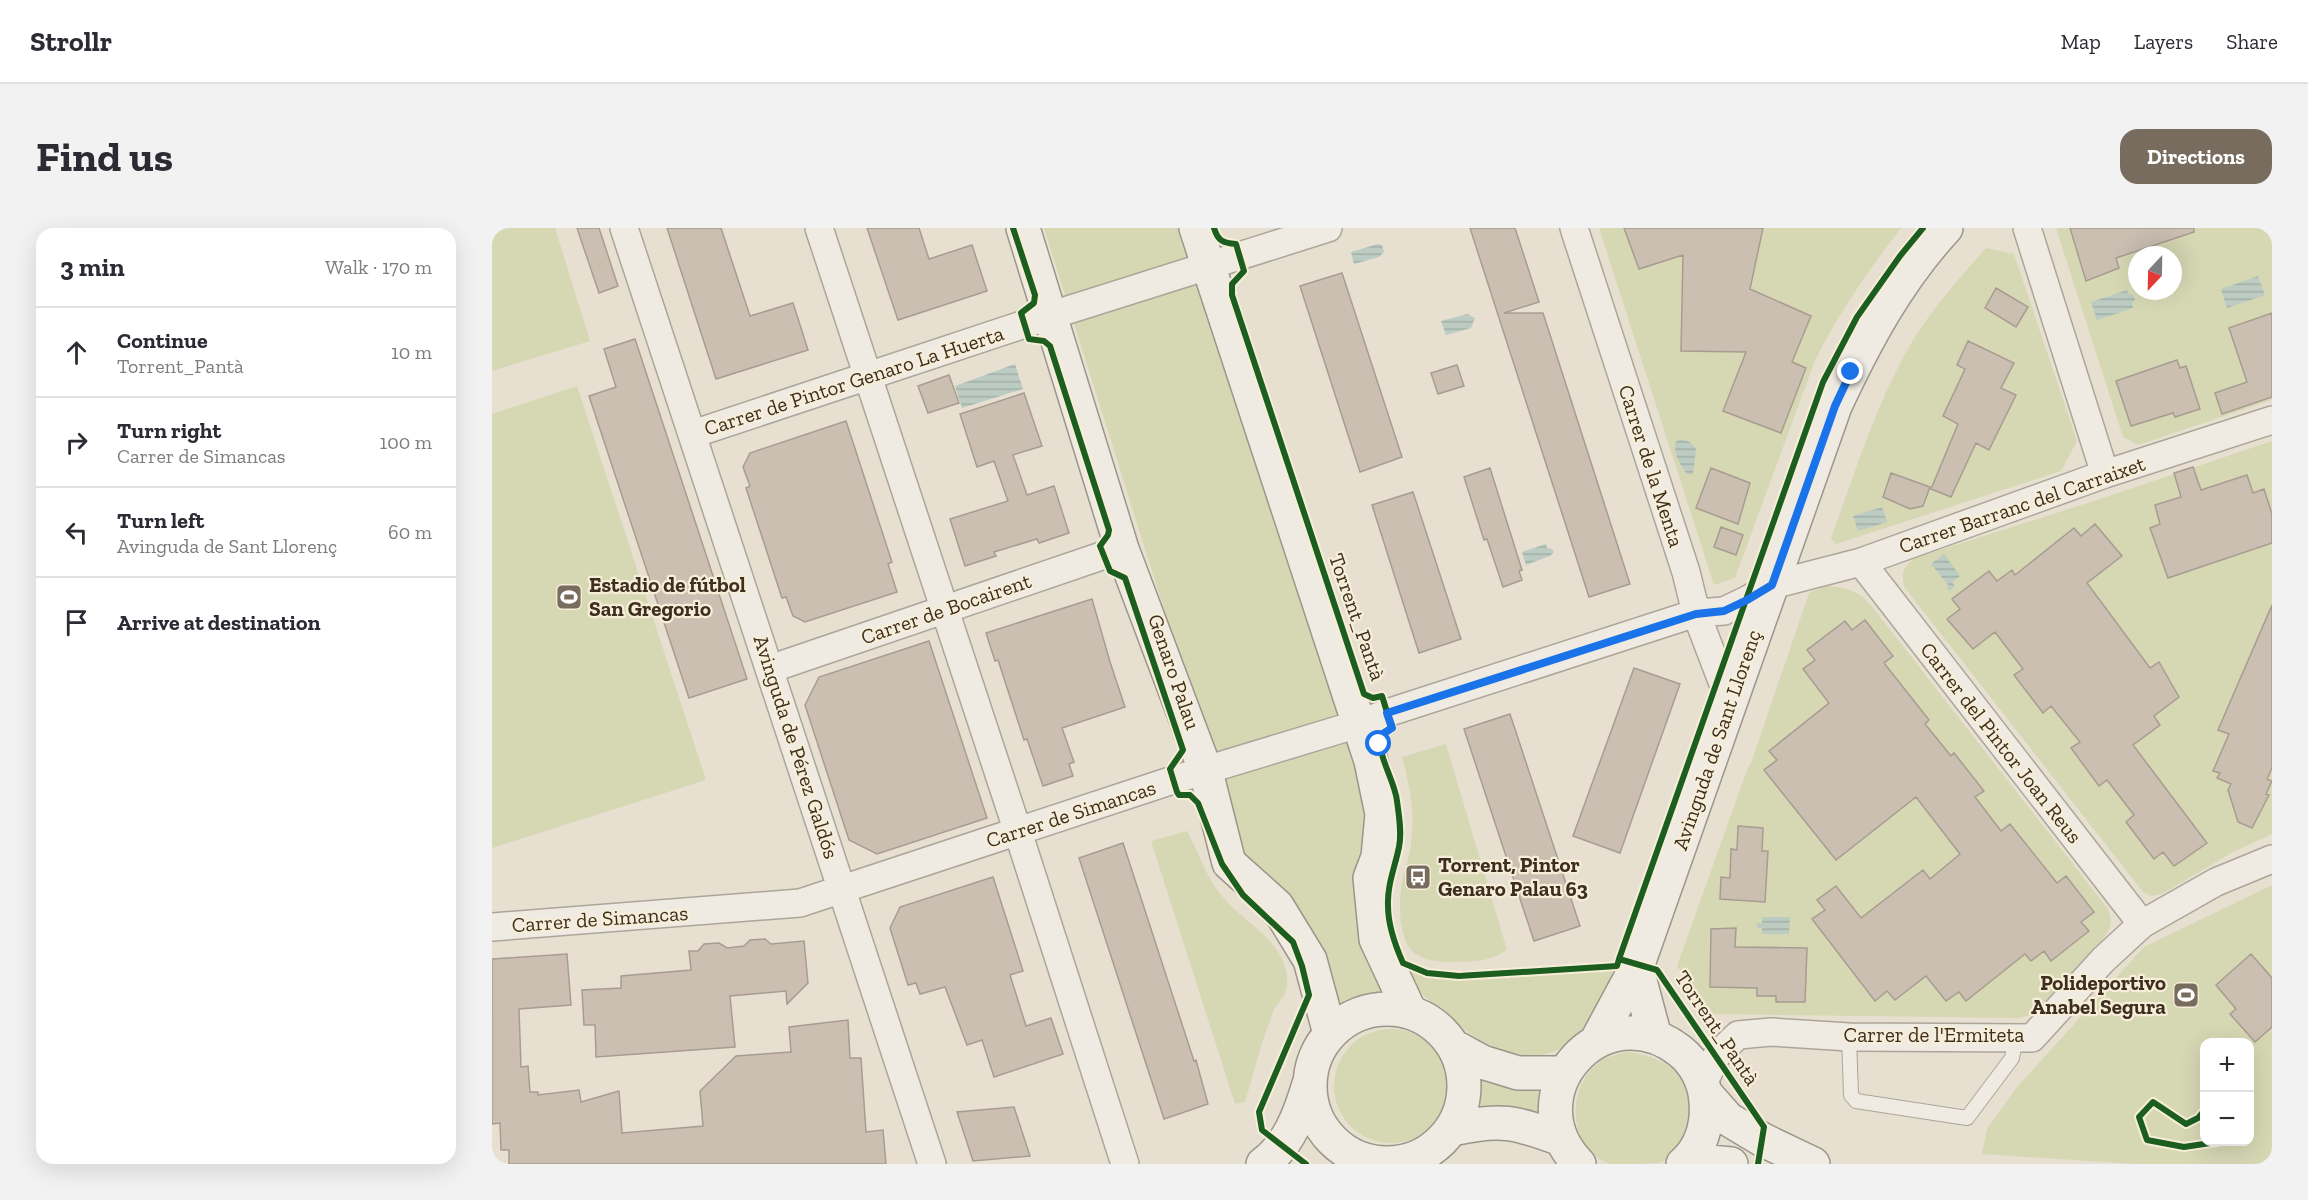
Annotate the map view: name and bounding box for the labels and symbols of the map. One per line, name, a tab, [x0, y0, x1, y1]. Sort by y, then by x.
north arrow	[2128, 246, 2182, 300]
street label: Carrer de Pintor Genaro La Huerta	[701, 320, 1007, 441]
route end	[1837, 358, 1863, 384]
street label: Carrer de la Menta	[1613, 382, 1689, 550]
street label: Carrer Barranc del Carraixet	[1895, 451, 2148, 558]
street label: Torrent_Pantà	[1324, 550, 1391, 684]
street label: Carrer de Bocairent	[857, 568, 1034, 649]
place label: Estadio de fútbol San Gregorio	[589, 572, 746, 621]
sports icon: Estadio de fútbol San Gregorio	[554, 582, 584, 612]
street label: Genaro Palau	[1143, 611, 1206, 733]
street label: Avinguda de Sant Llorenç	[1667, 626, 1766, 853]
street label: Avinguda de Pérez Galdós	[749, 632, 844, 862]
street label: Carrer del Pintor Joan Reus	[1915, 637, 2088, 848]
route start	[1365, 730, 1391, 756]
street label: Carrer de Simancas	[983, 774, 1159, 853]
place label: Torrent, Pintor Genaro Palau 63	[1438, 852, 1588, 901]
bus stop icon: Torrent, Pintor Genaro Palau 63	[1403, 862, 1433, 892]
street label: Carrer de Simancas	[511, 900, 689, 937]
street label: Torrent_Pantà	[1670, 966, 1765, 1090]
place label: Polideportivo Anabel Segura	[2031, 970, 2166, 1019]
sports icon: Polideportivo Anabel Segura	[2171, 980, 2201, 1010]
street label: Carrer de l'Ermiteta	[1844, 1022, 2024, 1047]

